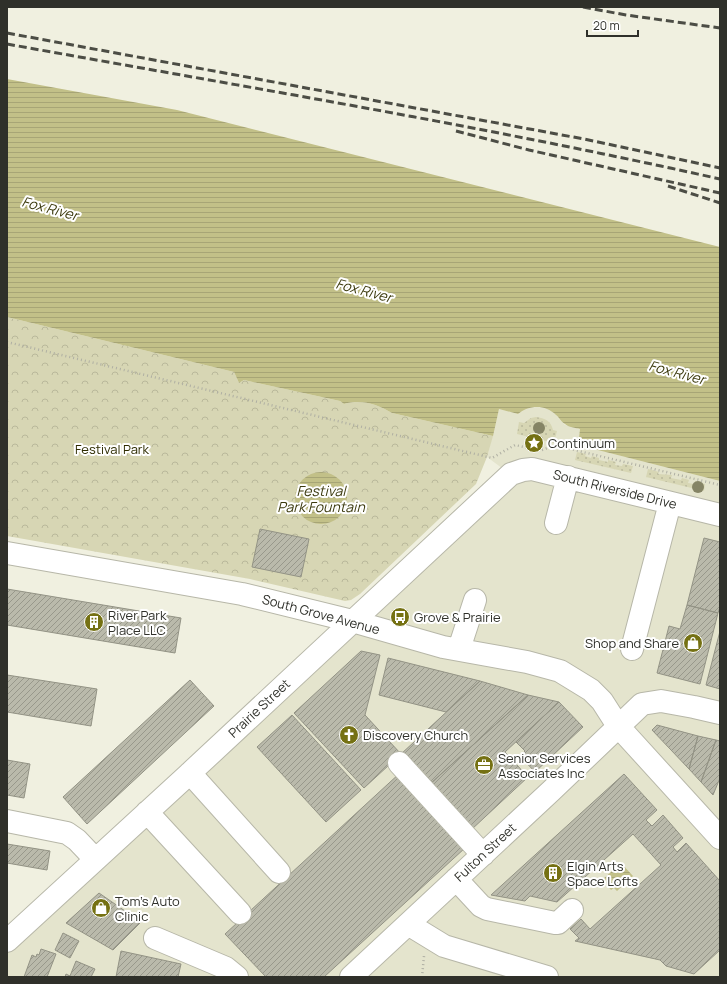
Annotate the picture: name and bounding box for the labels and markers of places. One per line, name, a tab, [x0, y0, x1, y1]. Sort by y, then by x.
place icon: Continuum	[523, 432, 545, 454]
place label: Continuum	[548, 434, 615, 452]
place label: River Park Place LLC	[108, 606, 167, 639]
bus stop icon: Grove & Prairie	[389, 606, 411, 628]
place label: Grove & Prairie	[414, 608, 501, 626]
building icon: River Park Place LLC	[83, 611, 105, 633]
shop icon: Shop and Share	[682, 632, 704, 654]
place label: Shop and Share	[585, 634, 679, 652]
church icon: Discovery Church	[338, 724, 360, 746]
place label: Discovery Church	[363, 726, 468, 744]
place label: Senior Services Associates Inc	[498, 749, 591, 782]
office icon: Senior Services Associates Inc	[473, 754, 495, 776]
place label: Elgin Arts Space Lofts	[567, 857, 638, 890]
building icon: Elgin Arts Space Lofts	[542, 862, 564, 884]
place label: Tom's Auto Clinic	[115, 892, 180, 925]
shop icon: Tom's Auto Clinic	[90, 897, 112, 919]

